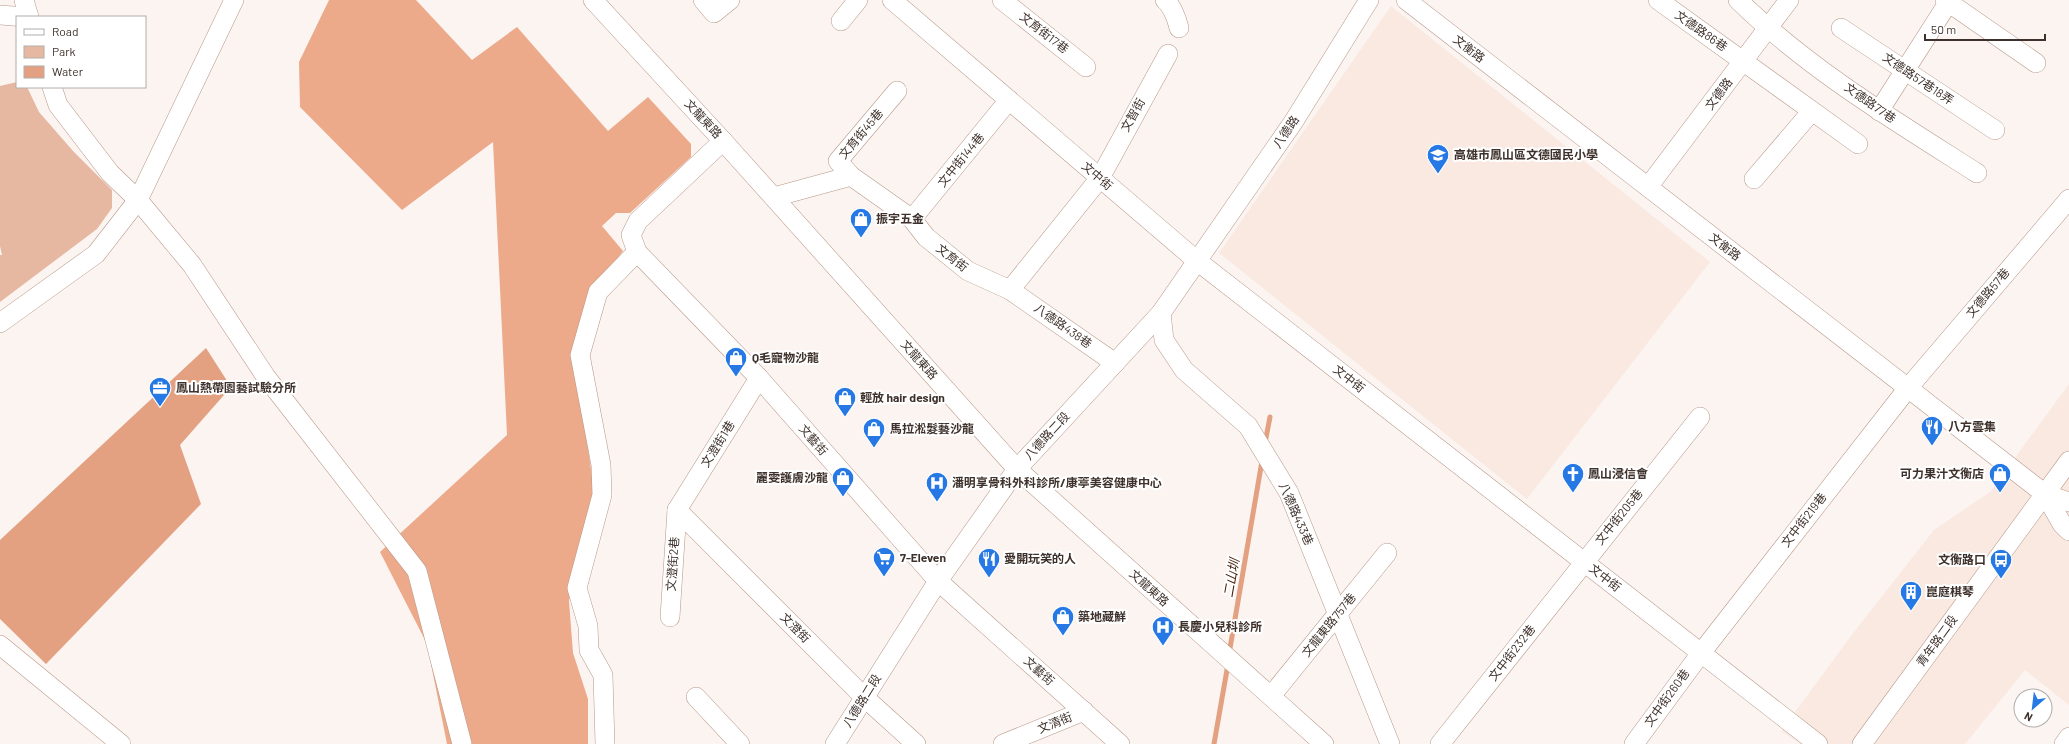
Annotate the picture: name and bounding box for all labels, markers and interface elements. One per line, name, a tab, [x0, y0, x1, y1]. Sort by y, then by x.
street label: 文德路86巷	[1673, 7, 1730, 53]
street label: 文育街17巷	[1017, 9, 1072, 56]
legend	[16, 16, 146, 88]
scale bar	[1925, 16, 2045, 42]
text: 50 m	[1931, 22, 1956, 36]
text: Road	[52, 24, 79, 38]
street label: 文衡路	[1451, 32, 1488, 65]
text: Park	[52, 44, 76, 58]
street label: 文德路57巷18弄	[1881, 49, 1957, 107]
text: Water	[52, 64, 84, 78]
street label: 文德路	[1702, 75, 1735, 112]
street label: 文德路77巷	[1842, 79, 1899, 125]
street label: 文智街	[1117, 95, 1147, 134]
street label: 文龍東路	[682, 96, 725, 141]
street label: 文育街45巷	[835, 106, 885, 161]
street label: 八德路	[1269, 113, 1301, 150]
street label: 文中街144巷	[934, 130, 986, 189]
school or university icon: 高雄市鳳山區文德國民小學	[1425, 142, 1451, 175]
place label: 高雄市鳳山區文德國民小學	[1454, 147, 1598, 161]
street label: 文中街	[1079, 158, 1116, 192]
shop icon: 振宇五金	[848, 206, 874, 239]
place label: 振宇五金	[876, 211, 924, 225]
street label: 文衡路	[1707, 230, 1744, 263]
street label: 文育街	[934, 241, 971, 274]
street label: 文德路57巷	[1963, 265, 2012, 320]
street label: 八德路438巷	[1032, 300, 1095, 350]
street label: 文龍東路	[898, 337, 941, 382]
shop icon: Q毛寵物沙龍	[723, 345, 749, 378]
place label: Q毛寵物沙龍	[752, 350, 819, 364]
street label: 文中街	[1331, 362, 1368, 395]
office icon: 鳳山熱帶園藝試驗分所	[147, 375, 173, 408]
place label: 鳳山熱帶園藝試驗分所	[176, 380, 296, 394]
shop icon: 輕放 hair design	[832, 385, 858, 418]
place label: 輕放 hair design	[860, 390, 945, 404]
street label: 八德路二段	[1021, 409, 1072, 462]
restaurant icon: 八方雲集	[1919, 414, 1945, 447]
shop icon: 馬拉淞髮藝沙龍	[861, 416, 887, 449]
street label: 文澄街1巷	[697, 418, 737, 469]
place label: 八方雲集	[1948, 419, 1996, 433]
street label: 文藝街	[797, 421, 831, 458]
place label: 馬拉淞髮藝沙龍	[890, 421, 974, 435]
church icon: 鳳山浸信會	[1560, 461, 1586, 494]
shop icon: 可力果汁文衡店	[1987, 461, 2013, 494]
shop icon: 麗雯護膚沙龍	[830, 465, 856, 498]
place label: 鳳山浸信會	[1588, 466, 1648, 480]
place label: 可力果汁文衡店	[1900, 466, 1984, 480]
place label: 麗雯護膚沙龍	[756, 470, 828, 484]
hospital icon: 潘明享骨科外科診所/康葶美容健康中心	[924, 470, 950, 503]
place label: 潘明享骨科外科診所/康葶美容健康中心	[952, 475, 1162, 489]
street label: 八德路433巷	[1277, 480, 1317, 547]
street label: 文中街205巷	[1592, 486, 1645, 547]
street label: 文中街219巷	[1778, 490, 1829, 549]
street label: 文澄街2巷	[663, 536, 681, 592]
supermarket icon: 7-Eleven	[871, 545, 897, 578]
restaurant icon: 愛開玩笑的人	[976, 546, 1002, 579]
bus stop icon: 文衡路口	[1988, 547, 2014, 580]
place label: 7-Eleven	[900, 550, 946, 564]
place label: 愛開玩笑的人	[1004, 551, 1076, 565]
place label: 文衡路口	[1938, 552, 1986, 566]
water label: 二山圳	[1220, 555, 1243, 599]
street label: 文中街	[1587, 561, 1624, 594]
street label: 文龍東路	[1127, 566, 1172, 609]
building icon: 崑庭棋琴	[1898, 579, 1924, 612]
place label: 崑庭棋琴	[1926, 584, 1974, 598]
street label: 文龍東路757巷	[1298, 590, 1358, 659]
shop icon: 築地藏鮮	[1050, 604, 1076, 637]
place label: 築地藏鮮	[1078, 609, 1126, 623]
street label: 文澄街	[778, 610, 813, 645]
street label: 青年路二段	[1913, 612, 1959, 669]
hospital icon: 長慶小兒科診所	[1150, 614, 1176, 647]
place label: 長慶小兒科診所	[1178, 619, 1262, 633]
street label: 文中街232巷	[1485, 622, 1537, 683]
street label: 文藝街	[1022, 653, 1058, 688]
street label: 文中街260巷	[1641, 666, 1692, 729]
street label: 八德路二段	[839, 671, 883, 730]
north arrow	[2013, 688, 2053, 728]
street label: 文清街	[1035, 709, 1074, 735]
text: N	[2022, 710, 2034, 725]

